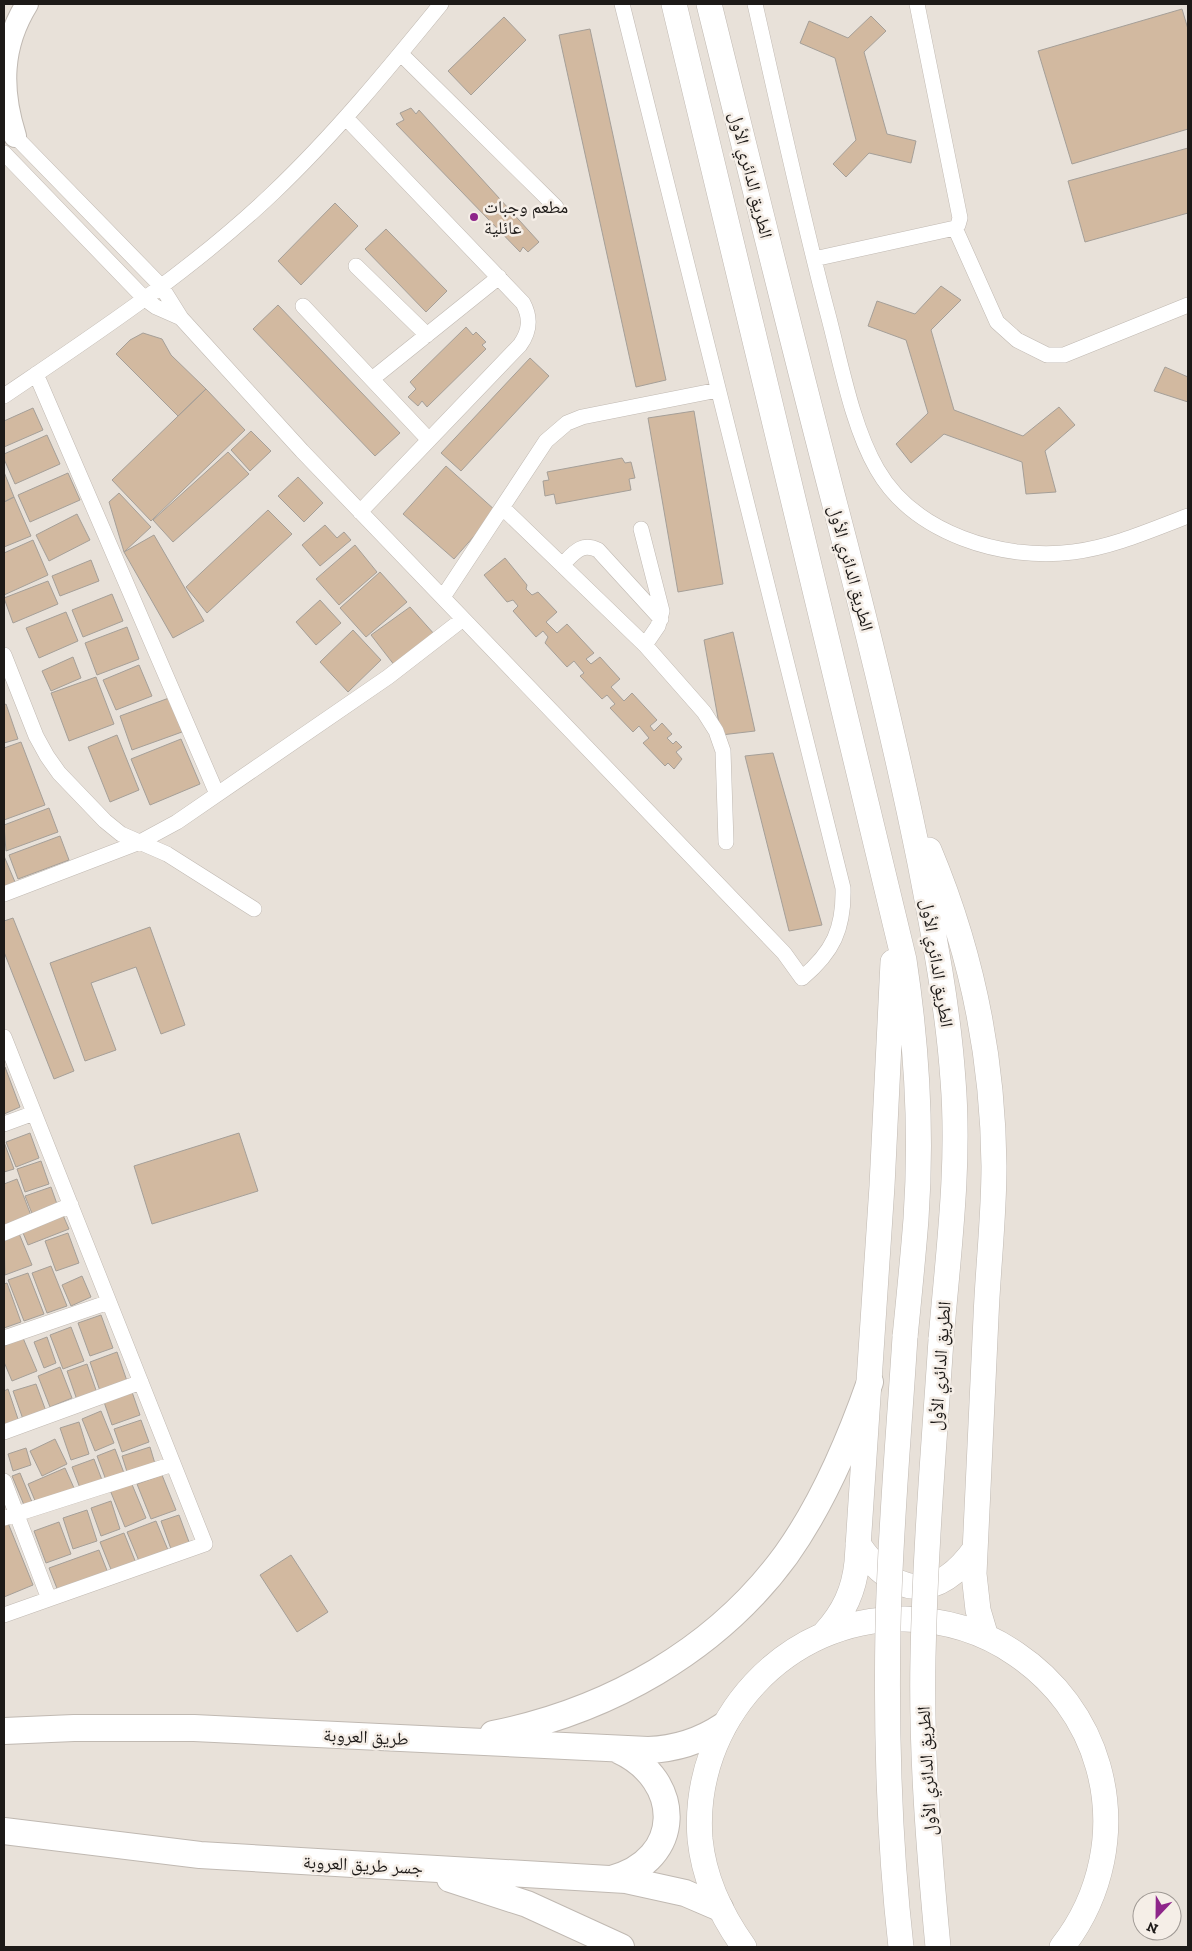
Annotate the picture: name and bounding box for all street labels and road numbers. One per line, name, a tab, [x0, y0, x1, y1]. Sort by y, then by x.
street label: الطريق الدائري الأول	[721, 109, 777, 241]
street label: الطريق الدائري الأول	[820, 503, 878, 634]
street label: الطريق الدائري الأول	[912, 897, 958, 1029]
street label: الطريق الدائري الأول	[925, 1301, 959, 1432]
street label: الطريق الدائري الأول	[913, 1706, 945, 1836]
street label: طريق العروبة	[323, 1724, 409, 1750]
street label: جسر طريق العروبة	[302, 1851, 424, 1879]

